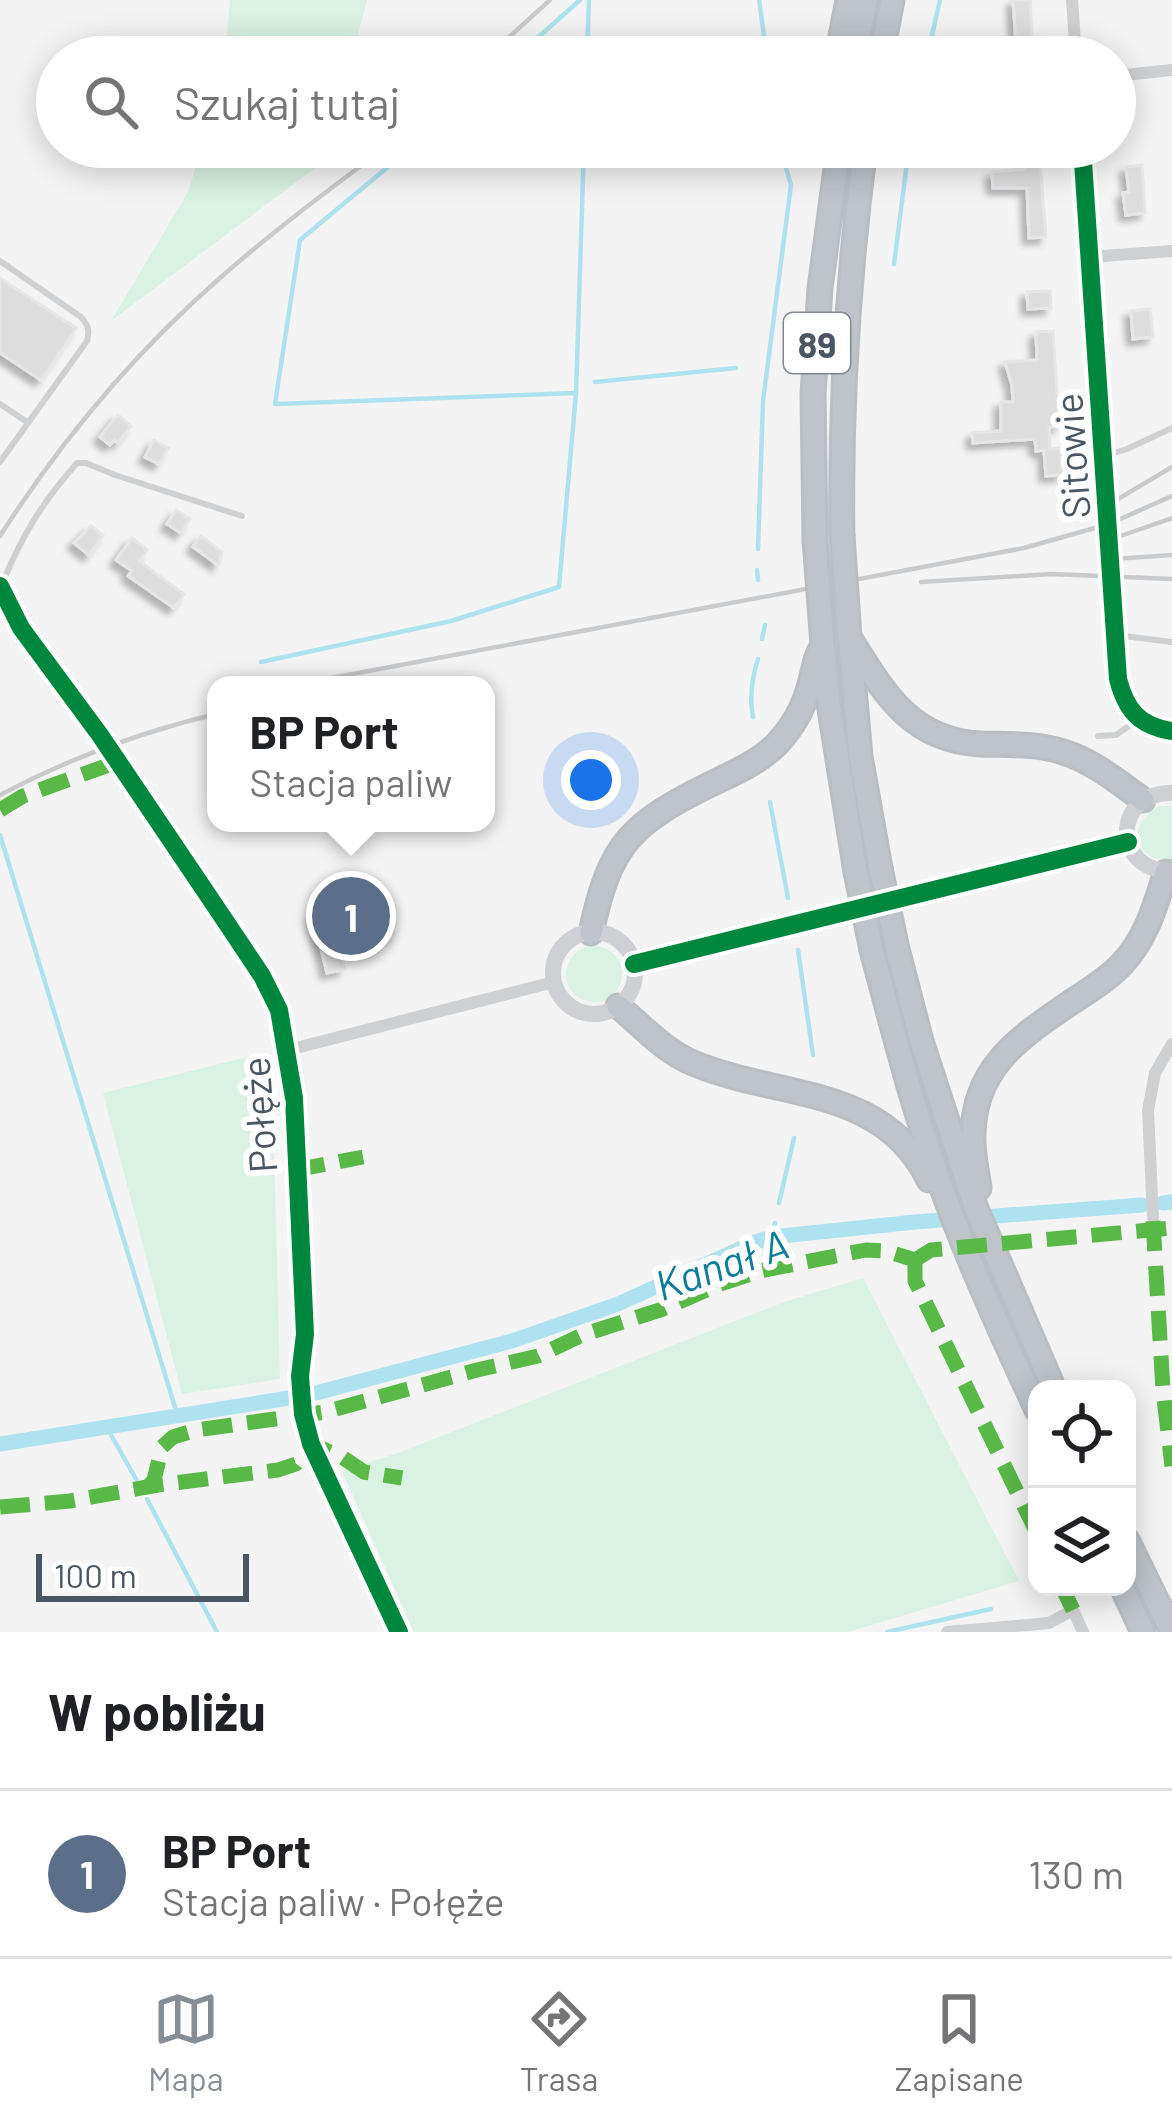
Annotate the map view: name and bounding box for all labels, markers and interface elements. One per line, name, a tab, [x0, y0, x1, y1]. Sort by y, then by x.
search box	[36, 36, 1136, 168]
icon: search	[78, 69, 144, 135]
text: Szukaj tutaj	[174, 75, 401, 129]
road number: 89	[784, 313, 850, 373]
street label: Sitowie	[1043, 392, 1099, 520]
popup	[207, 676, 495, 832]
text: BP Port	[250, 704, 399, 758]
your location	[561, 750, 621, 810]
text: Stacja paliw	[250, 758, 452, 805]
pin: 1	[312, 871, 390, 961]
street label: Połęże	[231, 1056, 285, 1174]
water label: Kanał A	[648, 1217, 794, 1309]
map controls	[1028, 1380, 1136, 1596]
button: locate	[1028, 1380, 1136, 1488]
button: layers	[1028, 1488, 1136, 1596]
scale bar	[36, 1548, 249, 1601]
text: 100 m	[54, 1555, 137, 1595]
text: W pobliżu	[48, 1680, 266, 1741]
text: BP Port	[162, 1823, 311, 1877]
text: 1	[80, 1850, 94, 1897]
text: 130 m	[1028, 1850, 1124, 1897]
text: Stacja paliw · Połęże	[162, 1877, 505, 1924]
tab: Mapa	[148, 1986, 224, 2098]
tab: Trasa	[520, 1986, 598, 2098]
tab: Zapisane	[894, 1986, 1024, 2098]

